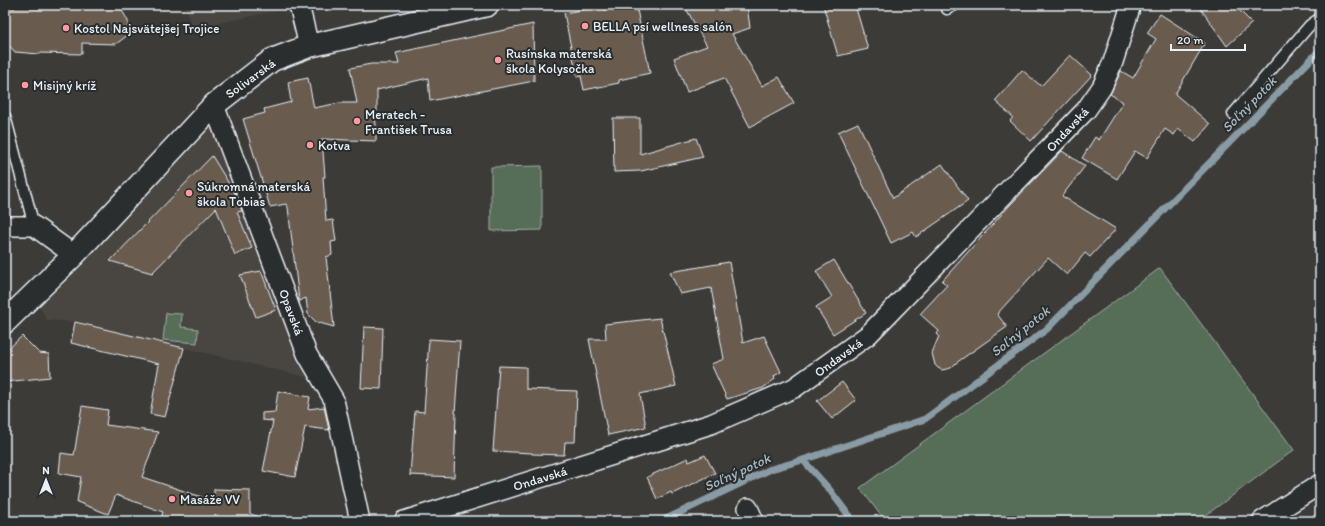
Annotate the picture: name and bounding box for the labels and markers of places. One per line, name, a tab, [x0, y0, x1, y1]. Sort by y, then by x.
place label: BELLA psí wellness salón	[593, 19, 732, 34]
place label: Kostol Najsvätejšej Trojice	[74, 21, 219, 36]
marker: BELLA psí wellness salón	[580, 21, 590, 31]
marker: Kostol Najsvätejšej Trojice	[61, 23, 71, 33]
place label: Rusínska materská škola Kolysočka	[506, 46, 612, 76]
marker: Rusínska materská škola Kolysočka	[493, 55, 503, 65]
place label: Misijný kríž	[33, 78, 96, 93]
marker: Misijný kríž	[20, 80, 30, 90]
place label: Meratech - František Trusa	[365, 107, 453, 137]
marker: Meratech - František Trusa	[352, 116, 362, 126]
place label: Kotva	[318, 138, 351, 153]
marker: Kotva	[305, 140, 315, 150]
place label: Súkromná materská škola Tobias	[197, 179, 310, 209]
marker: Súkromná materská škola Tobias	[184, 188, 194, 198]
place label: Masáže VV	[180, 492, 240, 507]
marker: Masáže VV	[167, 494, 177, 504]

